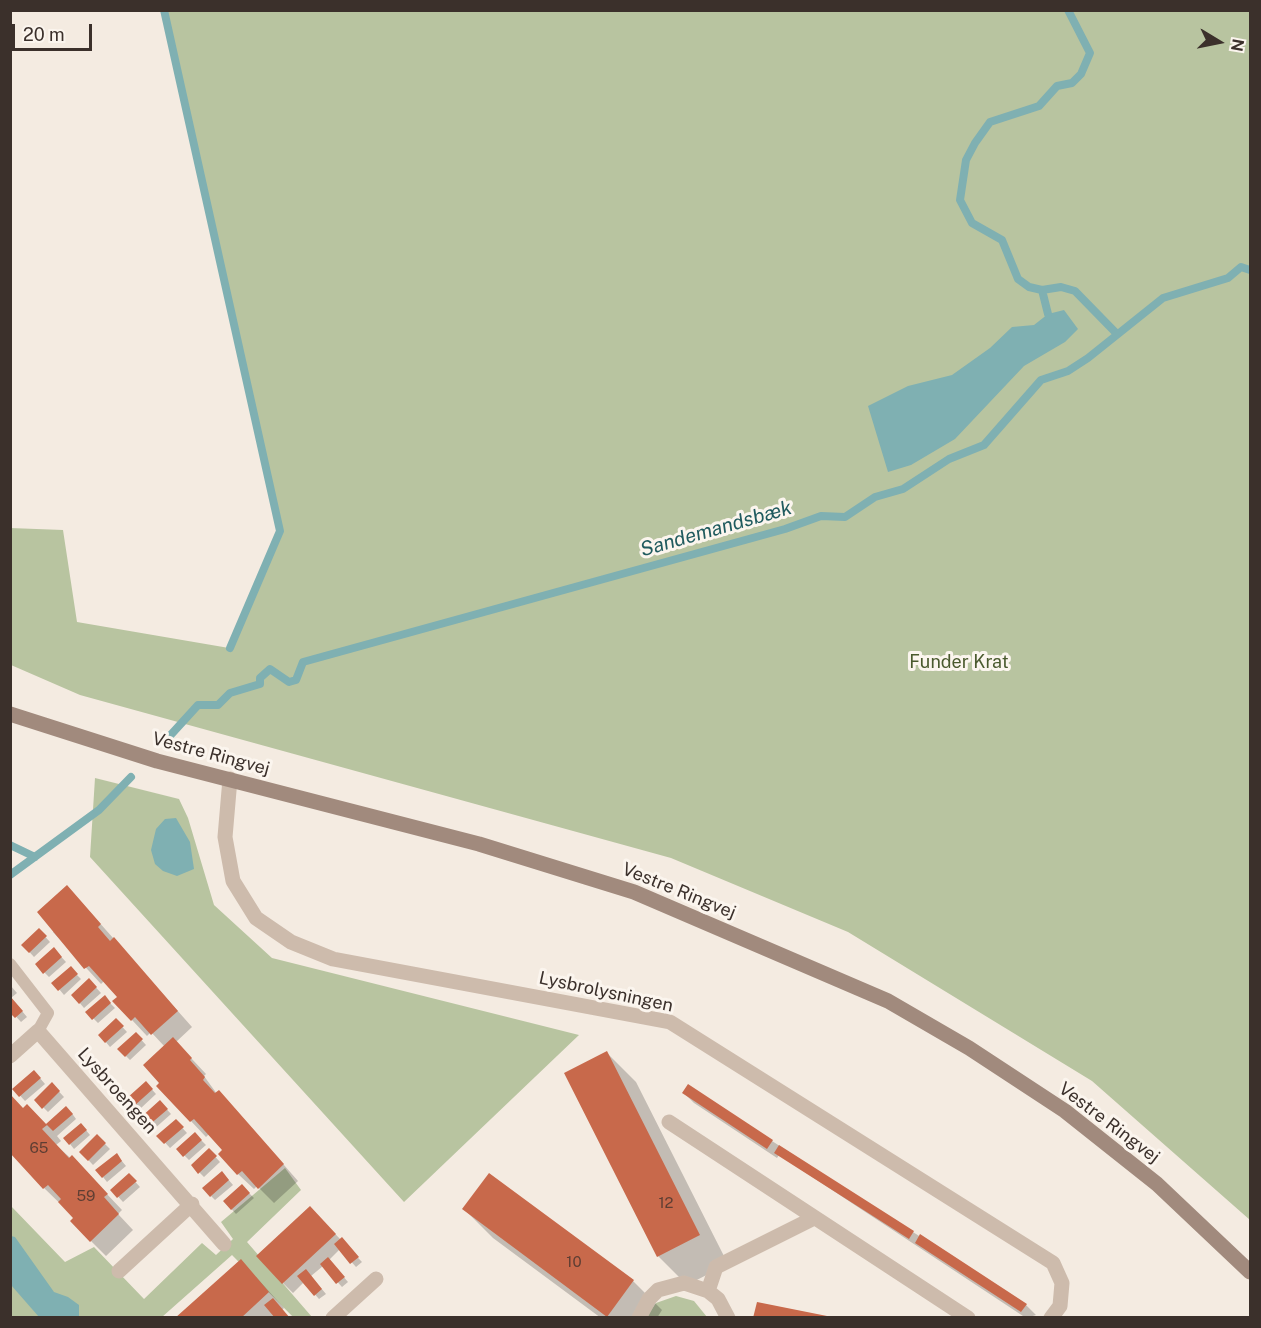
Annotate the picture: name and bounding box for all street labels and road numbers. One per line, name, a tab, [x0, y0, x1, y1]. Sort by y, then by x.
street label: Vestre Ringvej	[150, 728, 272, 780]
street label: Vestre Ringvej	[619, 858, 739, 924]
street label: Lysbrolysningen	[537, 967, 675, 1017]
street label: Lysbroengen	[73, 1044, 161, 1138]
street label: Vestre Ringvej	[1054, 1078, 1164, 1168]

